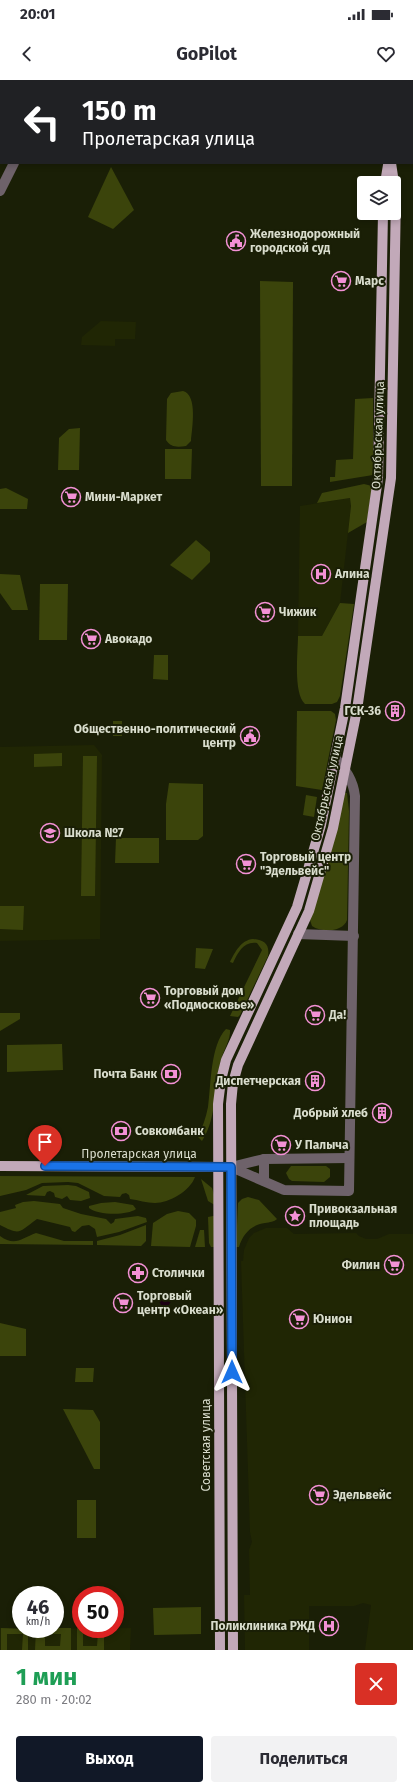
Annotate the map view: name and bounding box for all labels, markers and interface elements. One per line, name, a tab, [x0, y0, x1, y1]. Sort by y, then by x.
text: 20:01	[20, 5, 56, 23]
icon: back	[16, 43, 38, 65]
text: GoPilot	[176, 43, 237, 65]
icon: heart	[375, 43, 397, 65]
text: 150 m	[82, 94, 157, 127]
icon: left	[16, 96, 68, 148]
text: Пролетарская улица	[82, 128, 255, 150]
map controls	[357, 176, 401, 220]
button: layers	[357, 176, 401, 220]
place label: Железнодорожный городской суд	[249, 227, 360, 255]
public building icon: Железнодорожный городской суд	[225, 230, 247, 252]
supermarket icon: Марс	[330, 270, 352, 292]
place label: Марс	[355, 274, 384, 288]
street label: Октябрьская улица	[369, 381, 387, 489]
supermarket icon: Мини-Маркет	[60, 486, 82, 508]
place label: Мини-Маркет	[85, 490, 162, 504]
hospital icon: Алина	[310, 563, 332, 585]
place label: Алина	[334, 567, 370, 581]
supermarket icon: Чижик	[254, 601, 276, 623]
place label: Чижик	[279, 605, 317, 619]
supermarket icon: Авокадо	[80, 628, 102, 650]
place label: Авокадо	[104, 632, 152, 646]
building icon: ГСК-36	[384, 700, 406, 722]
place label: ГСК-36	[345, 704, 381, 718]
place label: Общественно-политический центр	[74, 722, 236, 750]
public building icon: Общественно-политический центр	[239, 725, 261, 747]
street label: Октябрьская улица	[308, 734, 346, 842]
school or university icon: Школа №7	[39, 822, 61, 844]
place label: Школа №7	[64, 826, 124, 840]
place label: Торговый центр "Эдельвейс"	[260, 850, 351, 878]
supermarket icon: Торговый центр "Эдельвейс"	[235, 853, 257, 875]
place label: Торговый дом «Подмосковье»	[164, 984, 255, 1012]
supermarket icon: Торговый дом «Подмосковье»	[139, 987, 161, 1009]
supermarket icon: Да!	[304, 1004, 326, 1026]
place label: Да!	[328, 1008, 346, 1022]
bank icon: Почта Банк	[160, 1063, 182, 1085]
place label: Почта Банк	[93, 1067, 157, 1081]
building icon: Диспетчерская	[304, 1070, 326, 1092]
place label: Диспетчерская	[215, 1074, 301, 1088]
building icon: Добрый хлеб	[371, 1102, 393, 1124]
place label: Добрый хлеб	[293, 1106, 368, 1120]
bank icon: Совкомбанк	[110, 1120, 132, 1142]
place label: Совкомбанк	[135, 1124, 204, 1138]
pin	[28, 1125, 62, 1166]
icon: arrive	[34, 1131, 56, 1153]
supermarket icon: У Палыча	[270, 1134, 292, 1156]
place label: У Палыча	[294, 1138, 349, 1152]
street label: Пролетарская улица	[81, 1147, 197, 1161]
place label: Привокзальная площадь	[309, 1202, 397, 1230]
place icon: Привокзальная площадь	[284, 1205, 306, 1227]
supermarket icon: Филин	[383, 1254, 405, 1276]
place label: Филин	[342, 1258, 380, 1272]
pharmacy icon: Столички	[127, 1262, 149, 1284]
place label: Столички	[152, 1266, 205, 1280]
place label: Торговый центр «Океан»	[137, 1289, 224, 1317]
supermarket icon: Торговый центр «Океан»	[112, 1292, 134, 1314]
supermarket icon: Юнион	[288, 1308, 310, 1330]
place label: Юнион	[313, 1312, 352, 1326]
position arrow	[211, 1351, 253, 1393]
street label: Советская улица	[199, 1398, 213, 1492]
supermarket icon: Эдельвейс	[308, 1484, 330, 1506]
place label: Эдельвейс	[333, 1488, 392, 1502]
speed limit sign: 50	[72, 1586, 124, 1638]
text: 46	[27, 1595, 49, 1619]
hospital icon: Поликлиника РЖД	[318, 1615, 340, 1637]
text: km/h	[26, 1616, 50, 1628]
place label: Поликлиника РЖД	[211, 1619, 315, 1633]
text: 1 мин	[16, 1663, 77, 1691]
button: close	[355, 1663, 397, 1705]
text: 280 m · 20:02	[16, 1692, 92, 1707]
button: Выход	[16, 1736, 203, 1782]
button: Поделиться	[211, 1736, 397, 1782]

